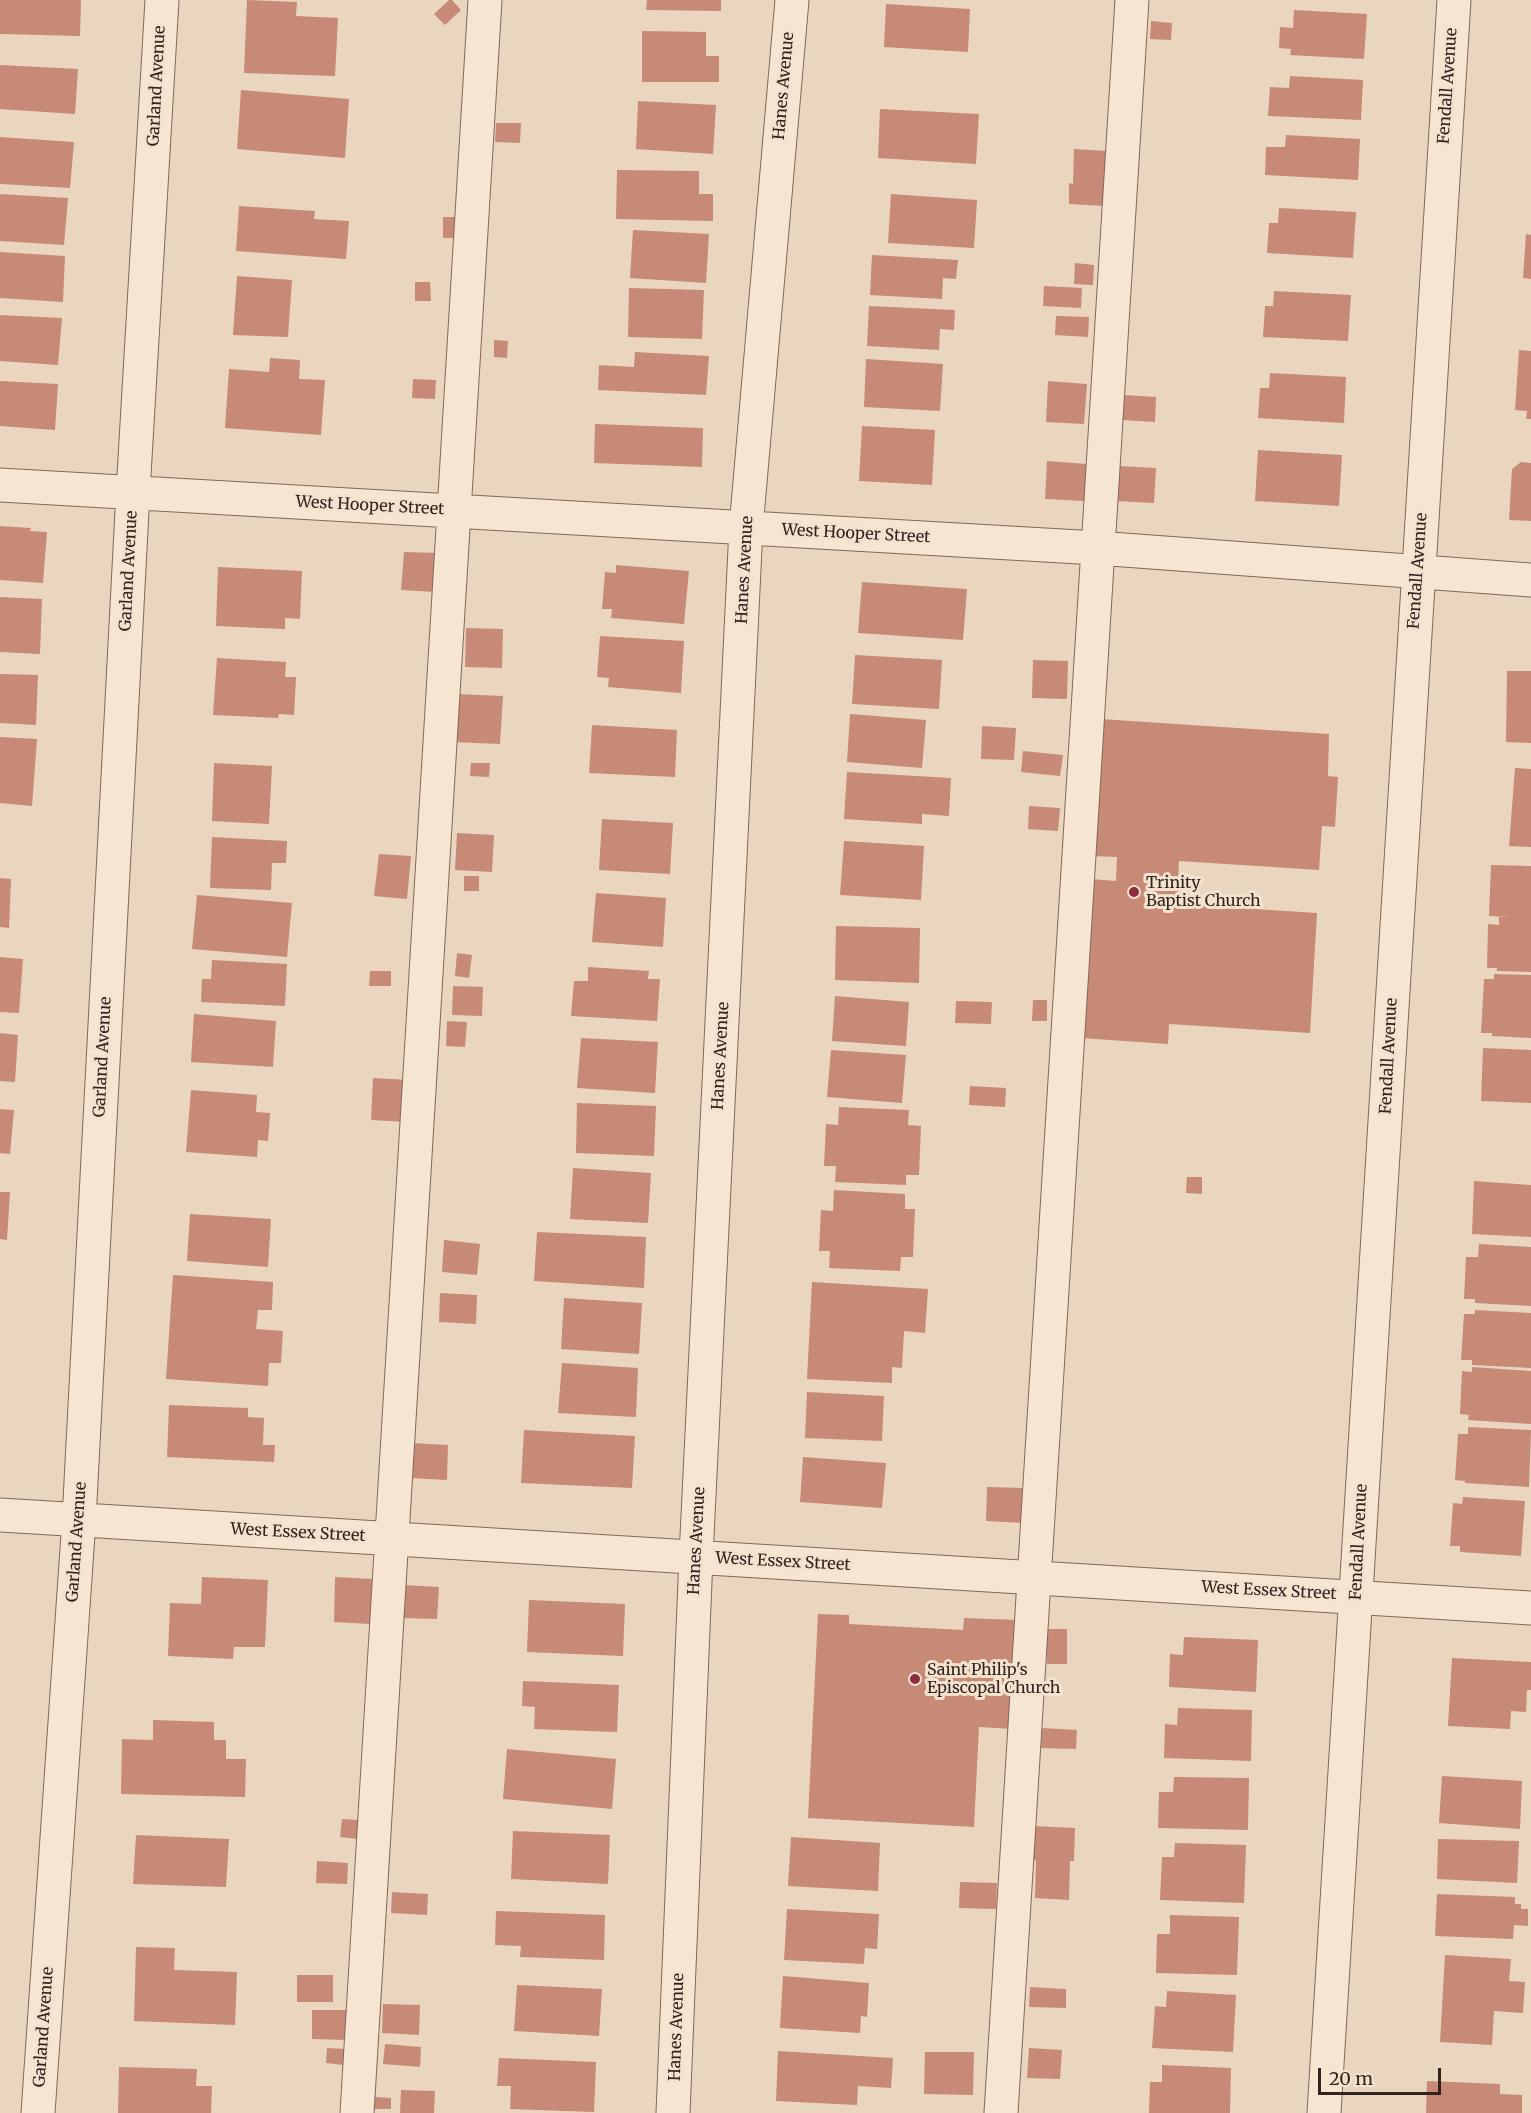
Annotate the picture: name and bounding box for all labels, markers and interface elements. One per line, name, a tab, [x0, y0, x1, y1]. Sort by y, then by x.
street label: Garland Avenue	[144, 25, 170, 147]
street label: Fendall Avenue	[1434, 27, 1462, 145]
street label: Hanes Avenue	[770, 31, 798, 141]
street label: West Hooper Street	[295, 493, 445, 519]
street label: Garland Avenue	[116, 510, 142, 632]
street label: Fendall Avenue	[1404, 512, 1432, 630]
street label: Hanes Avenue	[733, 515, 757, 625]
street label: West Hooper Street	[781, 521, 931, 547]
place label: Trinity Baptist Church	[1146, 873, 1261, 911]
marker: Trinity Baptist Church	[1127, 885, 1141, 899]
street label: Garland Avenue	[90, 996, 116, 1118]
street label: Fendall Avenue	[1376, 997, 1402, 1115]
street label: Hanes Avenue	[709, 1001, 733, 1111]
street label: Garland Avenue	[63, 1481, 91, 1603]
street label: Fendall Avenue	[1346, 1483, 1372, 1601]
street label: Hanes Avenue	[685, 1486, 709, 1596]
street label: West Essex Street	[230, 1520, 366, 1546]
street label: West Essex Street	[715, 1549, 851, 1575]
street label: West Essex Street	[1201, 1578, 1337, 1604]
place label: Saint Philip's Episcopal Church	[927, 1660, 1060, 1698]
marker: Saint Philip's Episcopal Church	[908, 1672, 922, 1686]
street label: Garland Avenue	[30, 1966, 58, 2088]
street label: Hanes Avenue	[666, 1973, 688, 2081]
scale bar	[1321, 2056, 1444, 2094]
text: 20 m	[1329, 2067, 1373, 2090]

